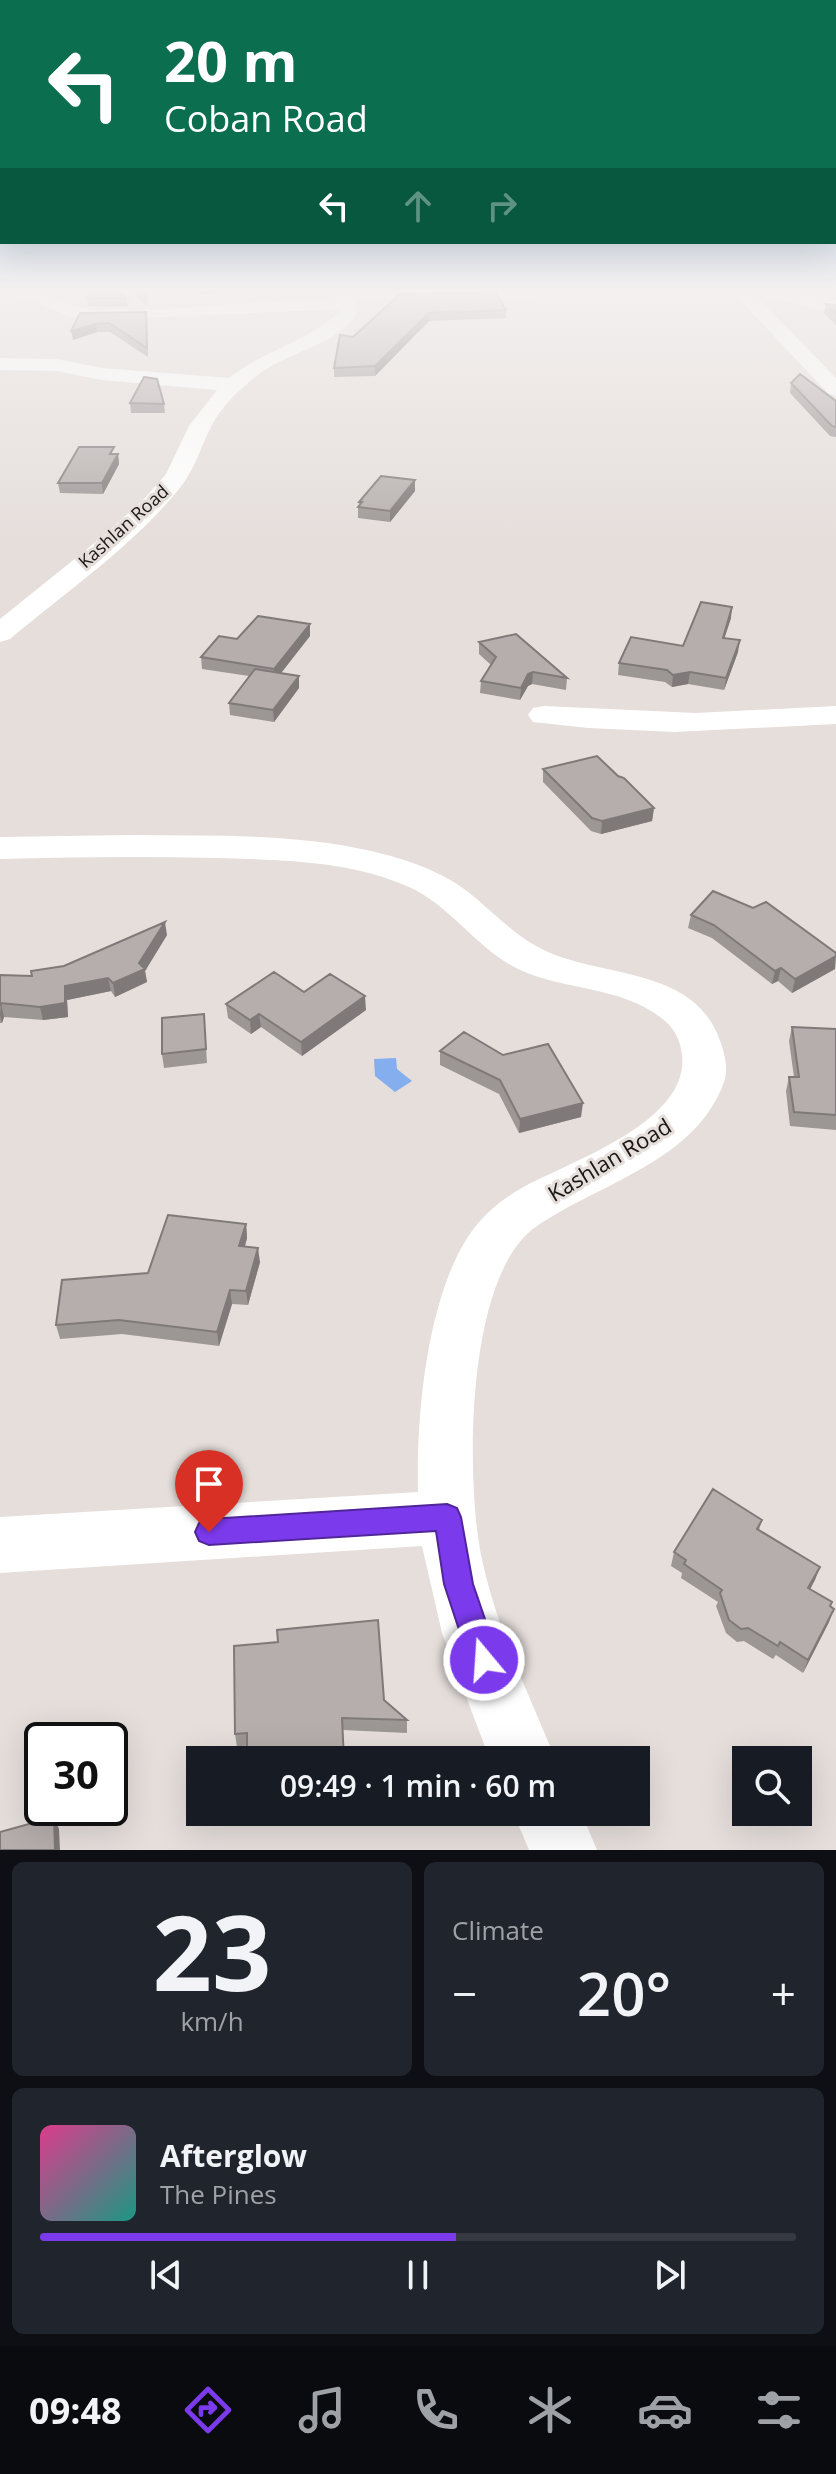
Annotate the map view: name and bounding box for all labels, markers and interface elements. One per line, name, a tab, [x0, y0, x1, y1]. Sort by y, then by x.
text: 20 m	[164, 22, 298, 98]
icon: left	[32, 32, 136, 136]
text: Coban Road	[164, 94, 368, 143]
icon: left	[312, 184, 356, 228]
icon: ahead	[396, 184, 440, 228]
icon: right	[480, 184, 524, 228]
street label: Kashlan Road	[73, 479, 173, 573]
street label: Kashlan Road	[542, 1110, 676, 1208]
pin	[175, 1450, 243, 1532]
icon: arrive	[187, 1462, 231, 1506]
position arrow	[442, 1618, 526, 1702]
speed limit sign: 30	[24, 1722, 128, 1826]
map controls	[732, 1746, 812, 1826]
button: search	[732, 1746, 812, 1826]
text: 09:49 · 1 min · 60 m	[280, 1765, 556, 1806]
text: 23	[153, 1880, 271, 2021]
text: Climate	[452, 1912, 544, 1948]
text: 20°	[577, 1952, 671, 2034]
text: −	[452, 1963, 477, 2023]
text: +	[771, 1963, 796, 2023]
text: km/h	[180, 2003, 244, 2039]
text: Afterglow	[160, 2135, 307, 2176]
text: The Pines	[160, 2176, 277, 2212]
icon: previous	[144, 2253, 188, 2297]
icon: pause	[396, 2253, 440, 2297]
icon: next	[648, 2253, 692, 2297]
icon: directions	[180, 2382, 236, 2438]
icon: music	[294, 2382, 350, 2438]
icon: phone	[408, 2382, 464, 2438]
icon: climate	[522, 2382, 578, 2438]
icon: car	[637, 2382, 693, 2438]
icon: filters	[751, 2382, 807, 2438]
text: 09:48	[29, 2386, 122, 2435]

